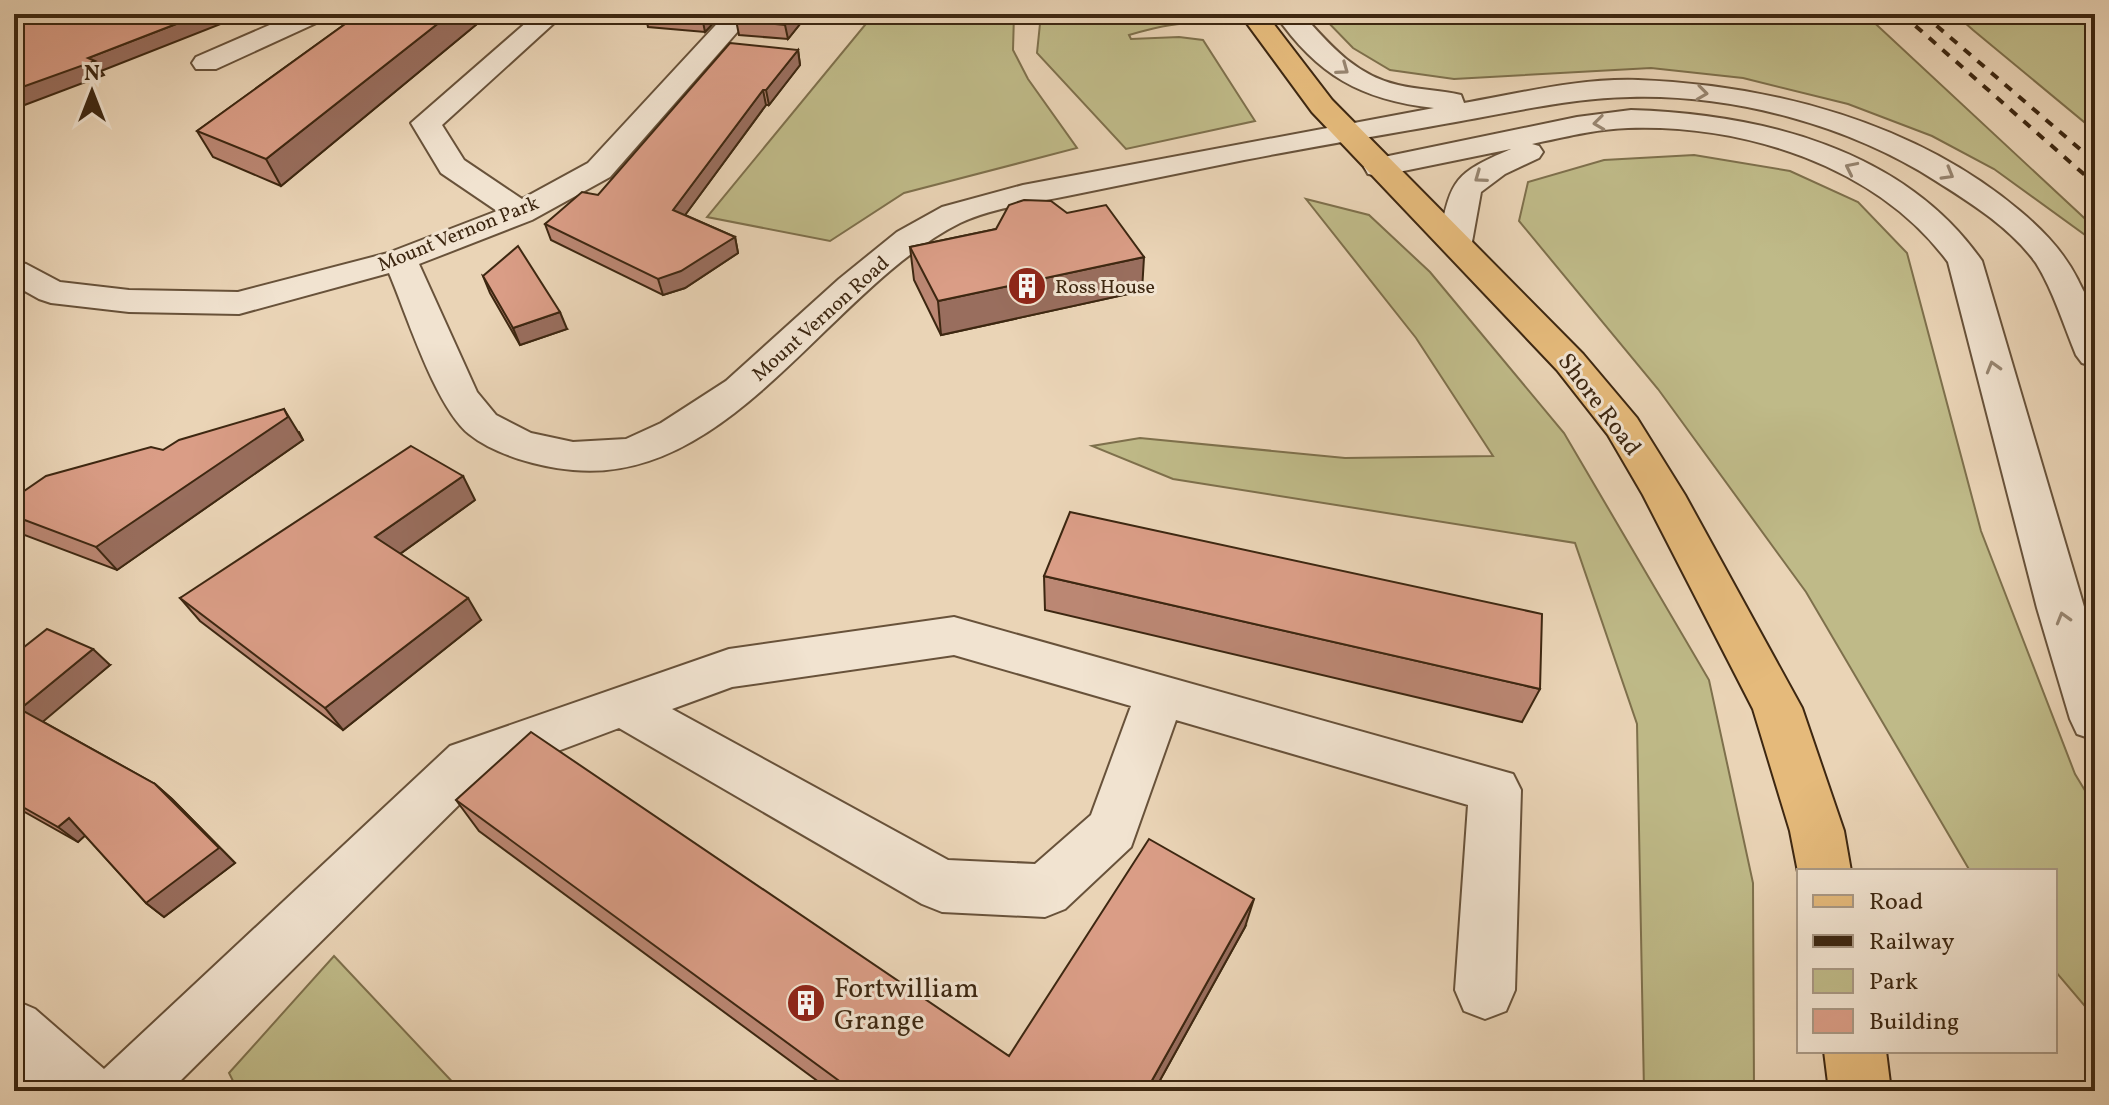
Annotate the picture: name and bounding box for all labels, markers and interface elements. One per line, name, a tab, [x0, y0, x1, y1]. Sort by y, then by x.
north arrow	[52, 52, 132, 132]
text: N	[84, 59, 100, 90]
one-way arrow	[1334, 59, 1348, 73]
one-way arrow	[1695, 84, 1709, 101]
one-way arrow	[1592, 115, 1605, 132]
one-way arrow	[1845, 162, 1860, 178]
one-way arrow	[1939, 164, 1954, 180]
one-way arrow	[1474, 167, 1488, 182]
street label: Mount Vernon Park	[374, 190, 544, 280]
street label: Mount Vernon Road	[747, 250, 896, 389]
building icon: Ross House	[1006, 265, 1048, 307]
place label: Ross House	[1055, 274, 1155, 302]
street label: Shore Road	[1548, 347, 1648, 464]
one-way arrow	[1986, 361, 2002, 375]
one-way arrow	[2056, 611, 2072, 625]
legend	[1797, 869, 2057, 1053]
text: Road	[1869, 886, 1923, 920]
text: Railway	[1869, 926, 1955, 960]
text: Park	[1869, 966, 1918, 1000]
place label: Fortwilliam Grange	[834, 970, 979, 1041]
building icon: Fortwilliam Grange	[785, 982, 827, 1024]
text: Building	[1869, 1006, 1959, 1040]

